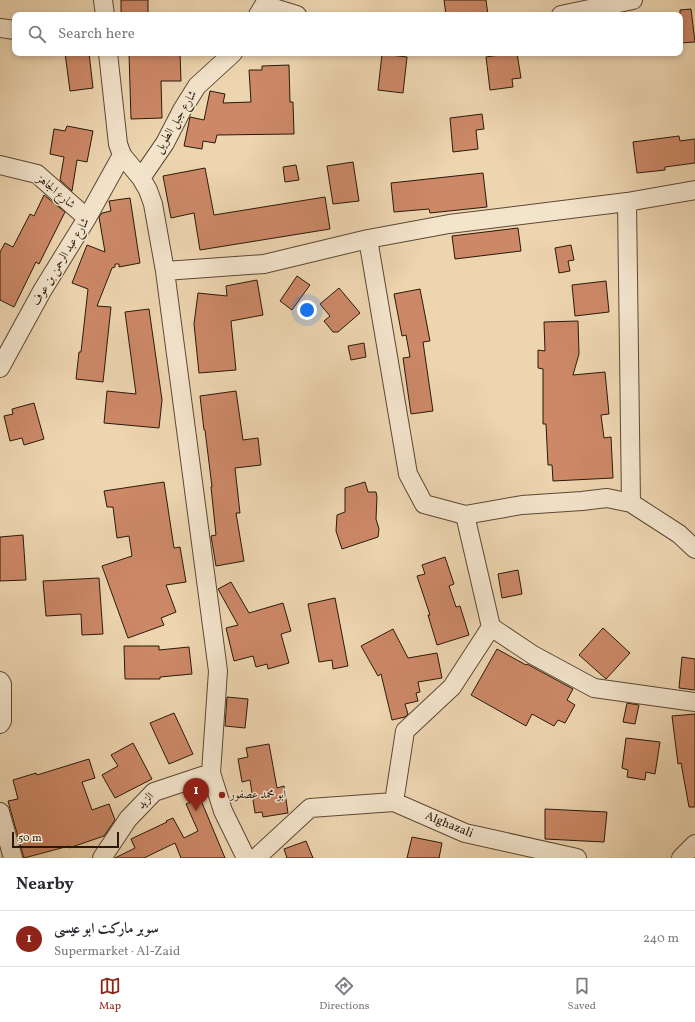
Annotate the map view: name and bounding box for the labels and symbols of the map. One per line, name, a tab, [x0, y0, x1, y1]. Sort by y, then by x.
street label: شارع جبل الطويل	[151, 87, 203, 158]
street label: شارع الجاهز	[31, 170, 79, 214]
street label: شارع عبد الرحمن بن عوف	[28, 215, 95, 310]
your location	[297, 300, 317, 320]
pin: 1	[183, 778, 209, 811]
place label: ابو محمد عصفور	[229, 787, 286, 803]
street label: الزيد	[134, 789, 158, 813]
marker: ابو محمد عصفور	[217, 790, 227, 800]
street label: Alghazali	[423, 808, 476, 842]
scale bar	[12, 830, 119, 849]

